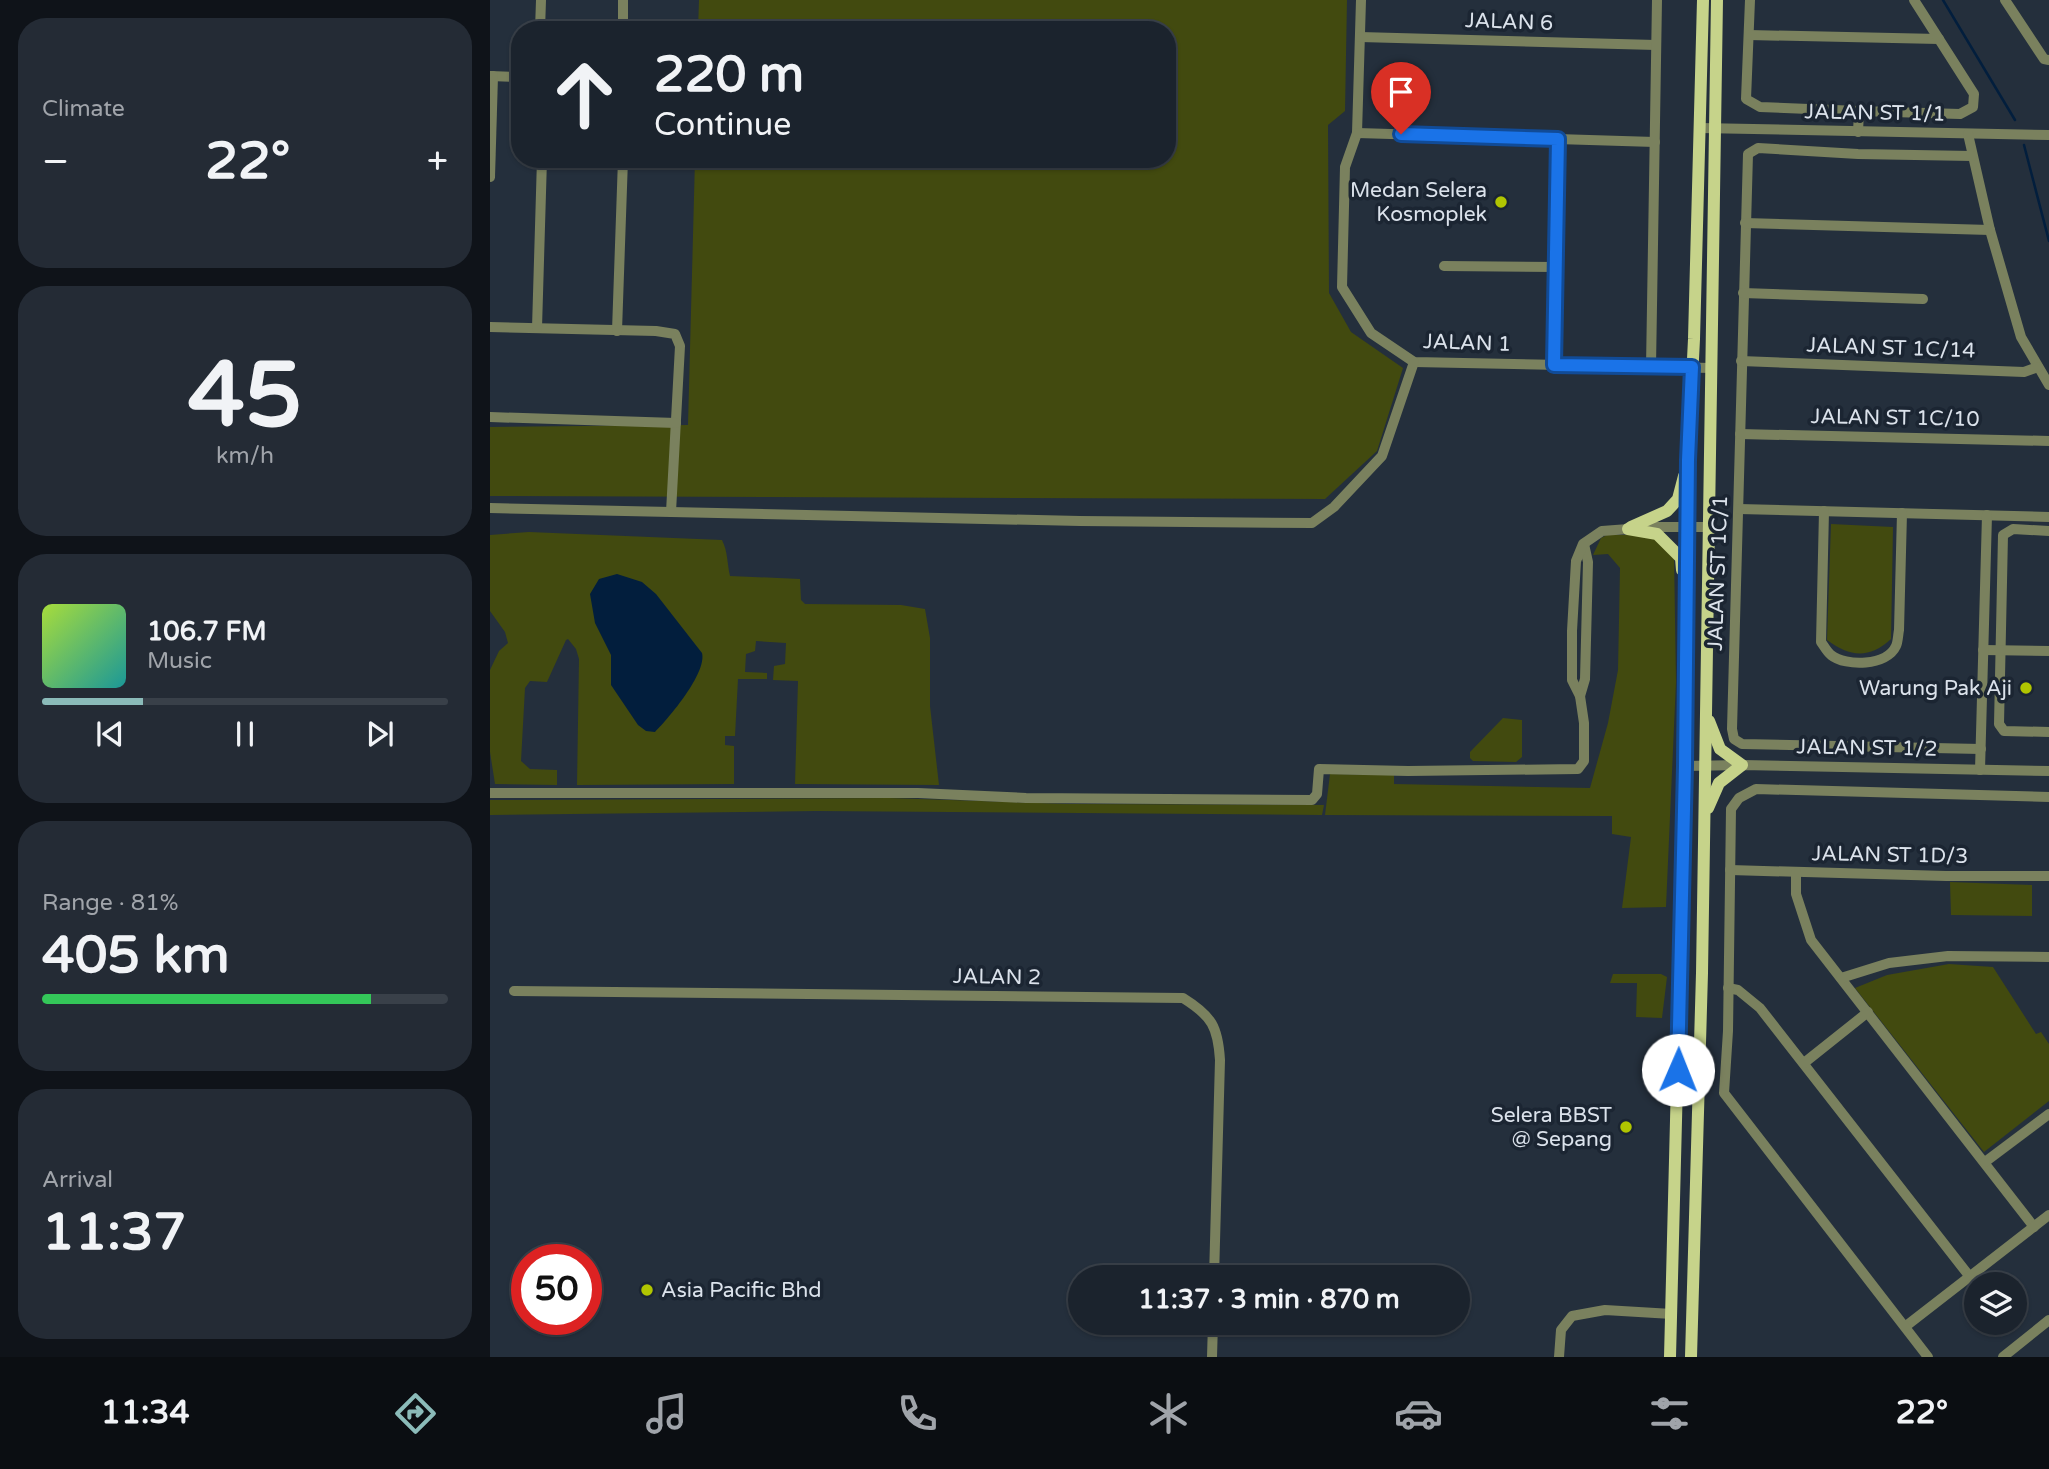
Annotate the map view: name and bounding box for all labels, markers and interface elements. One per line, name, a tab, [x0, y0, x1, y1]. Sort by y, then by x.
street label: JALAN 6	[1464, 8, 1554, 36]
text: 220 m	[654, 46, 804, 105]
icon: ahead	[539, 49, 630, 140]
pin	[1371, 62, 1431, 134]
icon: arrive	[1382, 73, 1420, 111]
text: Climate	[42, 95, 125, 123]
street label: JALAN ST 1/1	[1804, 99, 1946, 127]
text: Continue	[654, 106, 791, 144]
text: 22°	[205, 130, 290, 193]
text: −	[42, 139, 69, 185]
text: +	[427, 139, 448, 185]
place label: Medan Selera Kosmoplek	[1350, 178, 1487, 227]
marker: Medan Selera Kosmoplek	[1493, 194, 1509, 210]
street label: JALAN 1	[1422, 329, 1512, 357]
street label: JALAN ST 1C/14	[1806, 333, 1976, 363]
text: 45	[188, 341, 302, 451]
street label: JALAN ST 1C/10	[1810, 404, 1980, 432]
text: km/h	[216, 442, 274, 470]
street label: JALAN ST 1C/1	[1703, 495, 1733, 651]
text: 106.7 FM	[147, 616, 267, 647]
text: Music	[147, 647, 212, 675]
place label: Warung Pak Aji	[1859, 676, 2012, 701]
marker: Warung Pak Aji	[2018, 680, 2034, 696]
icon: previous	[91, 715, 129, 753]
icon: pause	[226, 715, 264, 753]
icon: next	[361, 715, 399, 753]
street label: JALAN ST 1/2	[1796, 734, 1938, 762]
street label: JALAN ST 1D/3	[1811, 841, 1969, 869]
text: Range · 81%	[42, 889, 178, 917]
text: 405 km	[42, 924, 230, 987]
street label: JALAN 2	[953, 964, 1041, 990]
position arrow	[1641, 1033, 1715, 1107]
place label: Selera BBST @ Sepang	[1491, 1103, 1612, 1152]
marker: Selera BBST @ Sepang	[1618, 1119, 1634, 1135]
text: Arrival	[42, 1166, 113, 1194]
text: 11:37	[42, 1201, 186, 1264]
speed limit sign: 50	[511, 1244, 602, 1335]
map controls	[1964, 1272, 2027, 1335]
button: layers	[1964, 1272, 2027, 1335]
place label: Asia Pacific Bhd	[661, 1278, 822, 1303]
marker: Asia Pacific Bhd	[639, 1282, 655, 1298]
text: 11:37 · 3 min · 870 m	[1138, 1284, 1400, 1315]
icon: directions	[391, 1389, 440, 1438]
icon: music	[642, 1389, 691, 1438]
icon: phone	[893, 1389, 942, 1438]
icon: climate	[1144, 1389, 1193, 1438]
icon: car	[1394, 1389, 1443, 1438]
icon: filters	[1645, 1389, 1694, 1438]
text: 11:34	[101, 1394, 190, 1432]
text: 22°	[1896, 1394, 1948, 1432]

